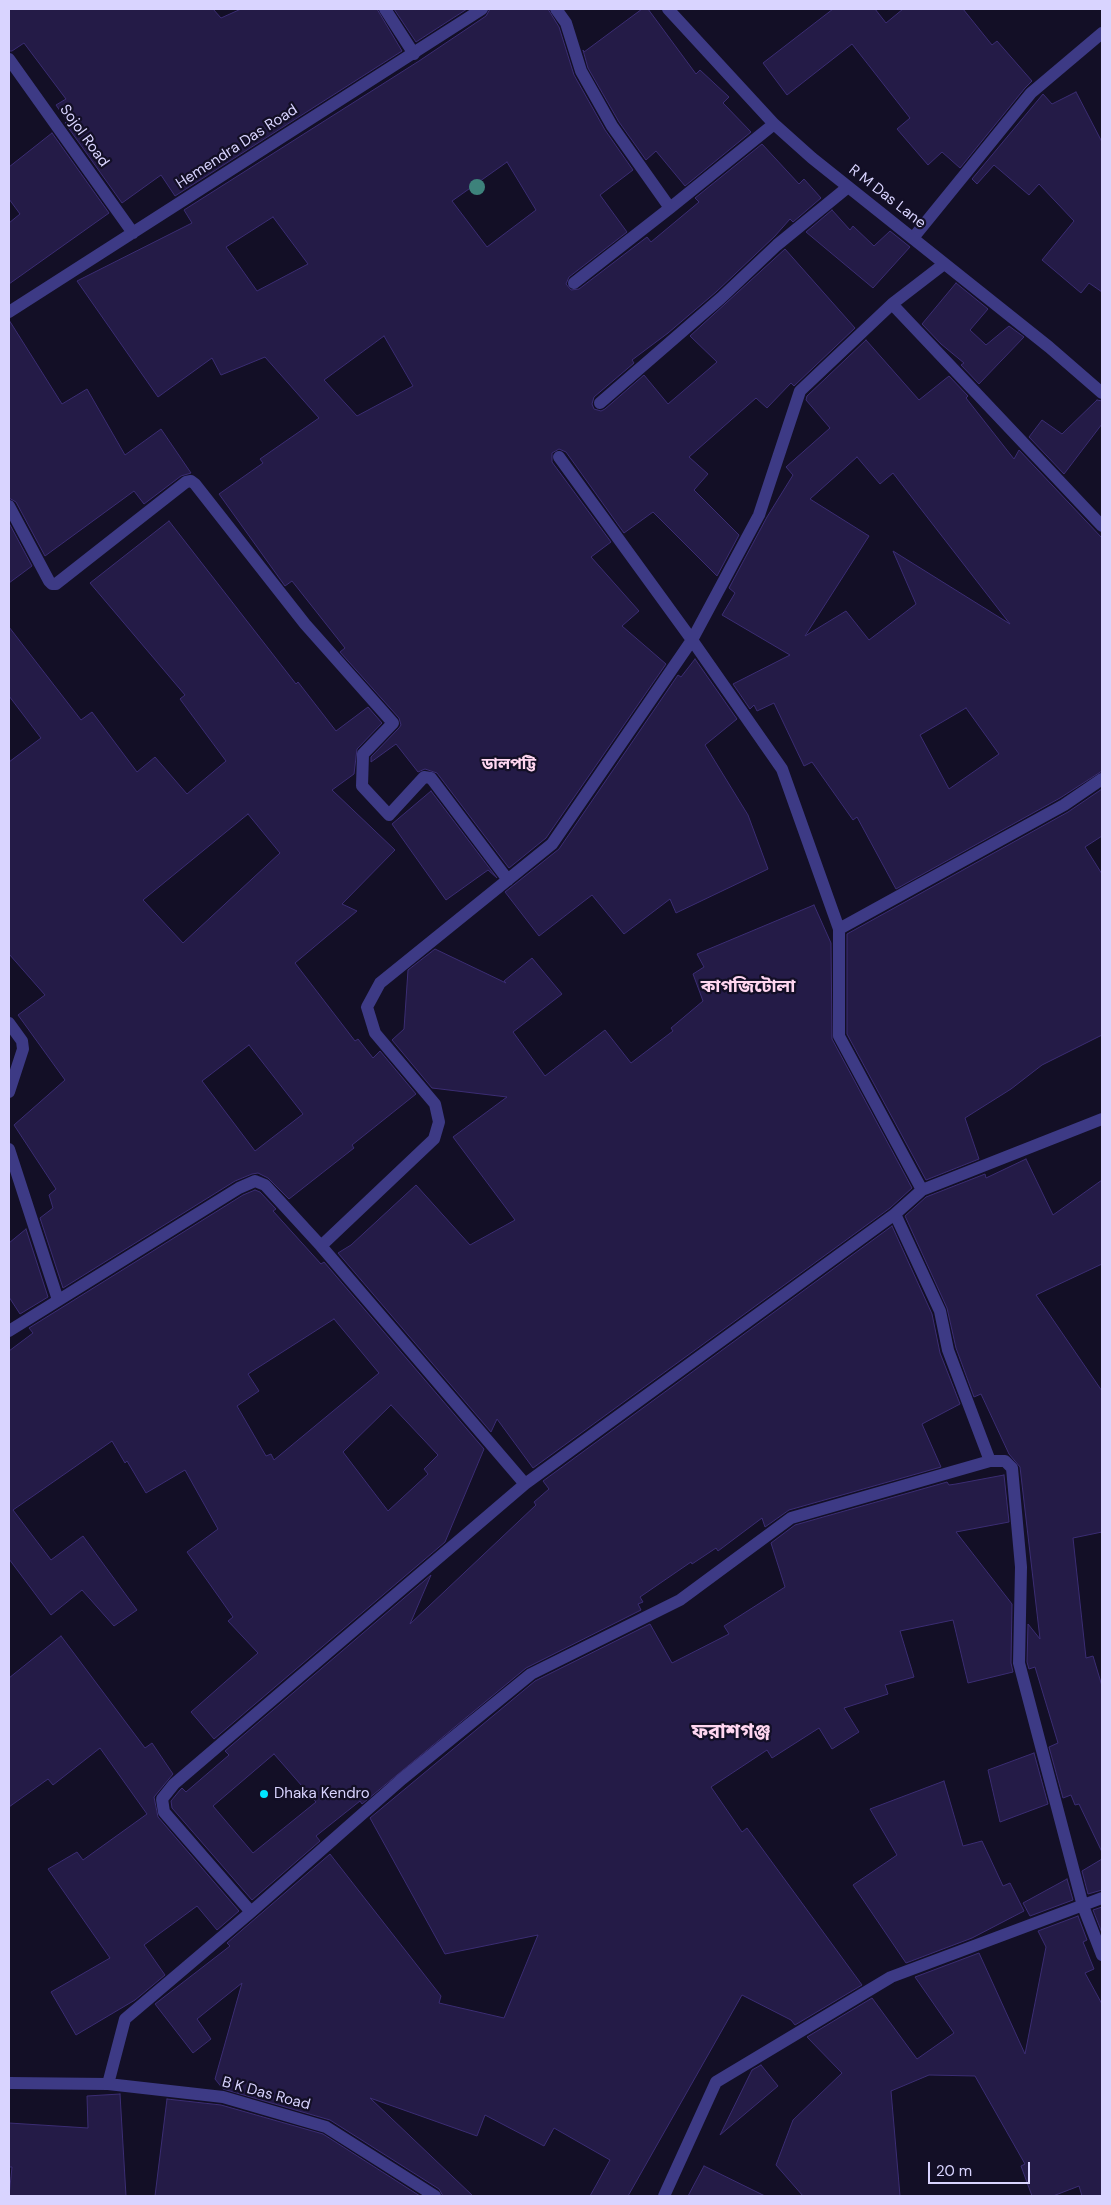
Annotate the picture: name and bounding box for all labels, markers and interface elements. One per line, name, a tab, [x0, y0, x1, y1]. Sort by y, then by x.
street label: Sojol Road	[55, 101, 113, 171]
street label: Hemendra Das Road	[173, 101, 301, 193]
street label: R M Das Lane	[845, 161, 929, 233]
district label: ডালপট্টি	[482, 755, 536, 775]
district label: কাগজিটোলা	[701, 976, 795, 998]
district label: ফরাশগঞ্জ	[691, 1721, 771, 1745]
place label: Dhaka Kendro	[274, 1785, 370, 1803]
marker: Dhaka Kendro	[258, 1788, 270, 1800]
street label: B K Das Road	[220, 2074, 312, 2114]
scale bar	[931, 2152, 1034, 2184]
text: 20 m	[936, 2161, 972, 2181]

